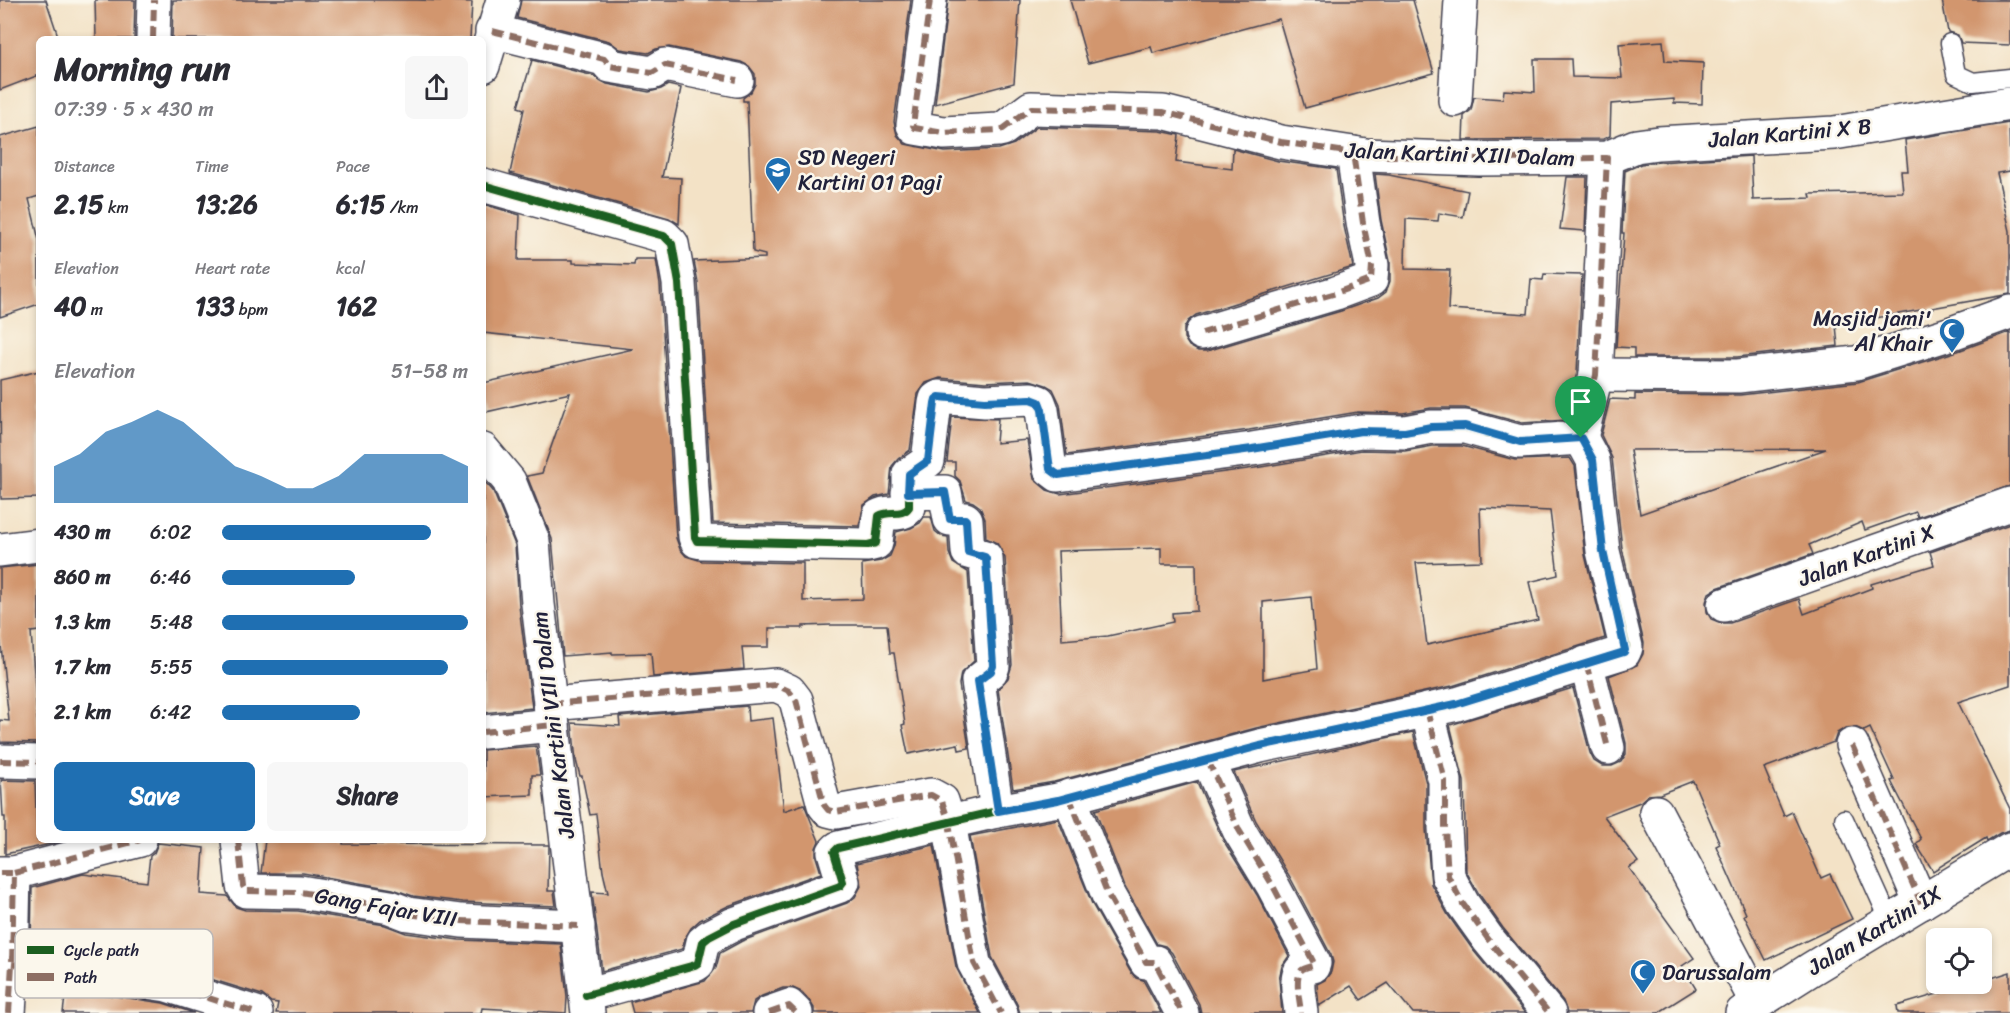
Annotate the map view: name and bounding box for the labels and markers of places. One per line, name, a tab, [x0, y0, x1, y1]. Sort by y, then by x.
place label: SD Negeri Kartini 01 Pagi	[798, 138, 942, 202]
school or university icon: SD Negeri Kartini 01 Pagi	[763, 155, 793, 193]
place label: Masjid jami' Al Khair	[1813, 299, 1933, 363]
mosque icon: Masjid jami' Al Khair	[1937, 316, 1967, 354]
pin	[1555, 376, 1606, 438]
place label: Darussalam	[1662, 953, 1772, 992]
mosque icon: Darussalam	[1628, 957, 1658, 995]

